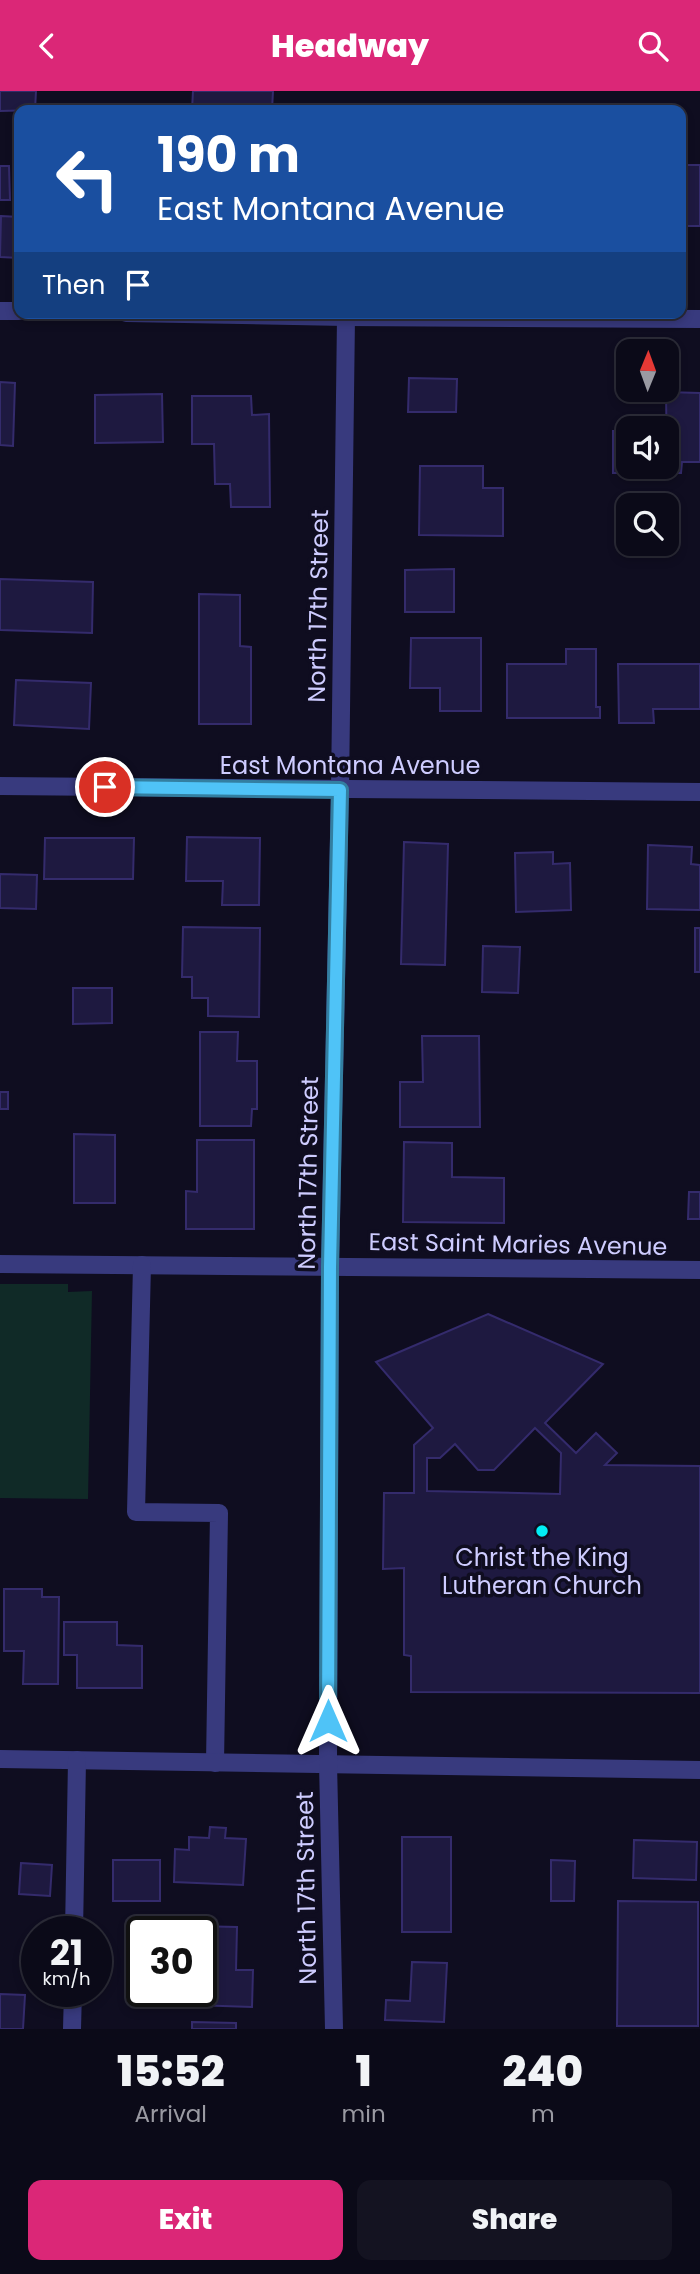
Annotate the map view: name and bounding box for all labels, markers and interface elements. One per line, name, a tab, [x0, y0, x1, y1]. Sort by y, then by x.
text: Headway	[271, 23, 429, 68]
icon: back	[28, 27, 66, 65]
icon: search	[634, 27, 672, 65]
text: 190 m	[157, 121, 300, 189]
icon: left	[42, 133, 133, 224]
text: East Montana Avenue	[157, 186, 505, 231]
icon: arrive	[119, 266, 157, 304]
text: Then	[42, 267, 105, 303]
north arrow	[616, 339, 679, 403]
map controls	[616, 339, 679, 556]
button: sound	[616, 416, 679, 479]
button: search	[616, 493, 679, 556]
street label: North 17th Street	[300, 509, 336, 703]
street label: East Montana Avenue	[220, 749, 480, 782]
pin	[75, 757, 135, 817]
icon: arrive	[86, 768, 124, 806]
street label: North 17th Street	[290, 1076, 326, 1270]
street label: East Saint Maries Avenue	[368, 1225, 668, 1263]
marker: Christ the King Lutheran Church	[534, 1523, 550, 1539]
place label: Christ the King Lutheran Church	[442, 1541, 642, 1602]
position arrow	[291, 1684, 365, 1758]
street label: North 17th Street	[288, 1791, 324, 1985]
speed limit sign: 30	[126, 1916, 217, 2007]
text: 21	[50, 1928, 83, 1977]
text: km/h	[43, 1966, 90, 1991]
text: 15:52	[117, 2042, 225, 2101]
text: 1	[356, 2042, 372, 2101]
text: 240	[503, 2042, 583, 2101]
text: Arrival	[135, 2098, 207, 2130]
text: min	[342, 2098, 386, 2130]
text: m	[531, 2098, 555, 2130]
button: Exit	[28, 2180, 343, 2260]
button: Share	[357, 2180, 672, 2260]

